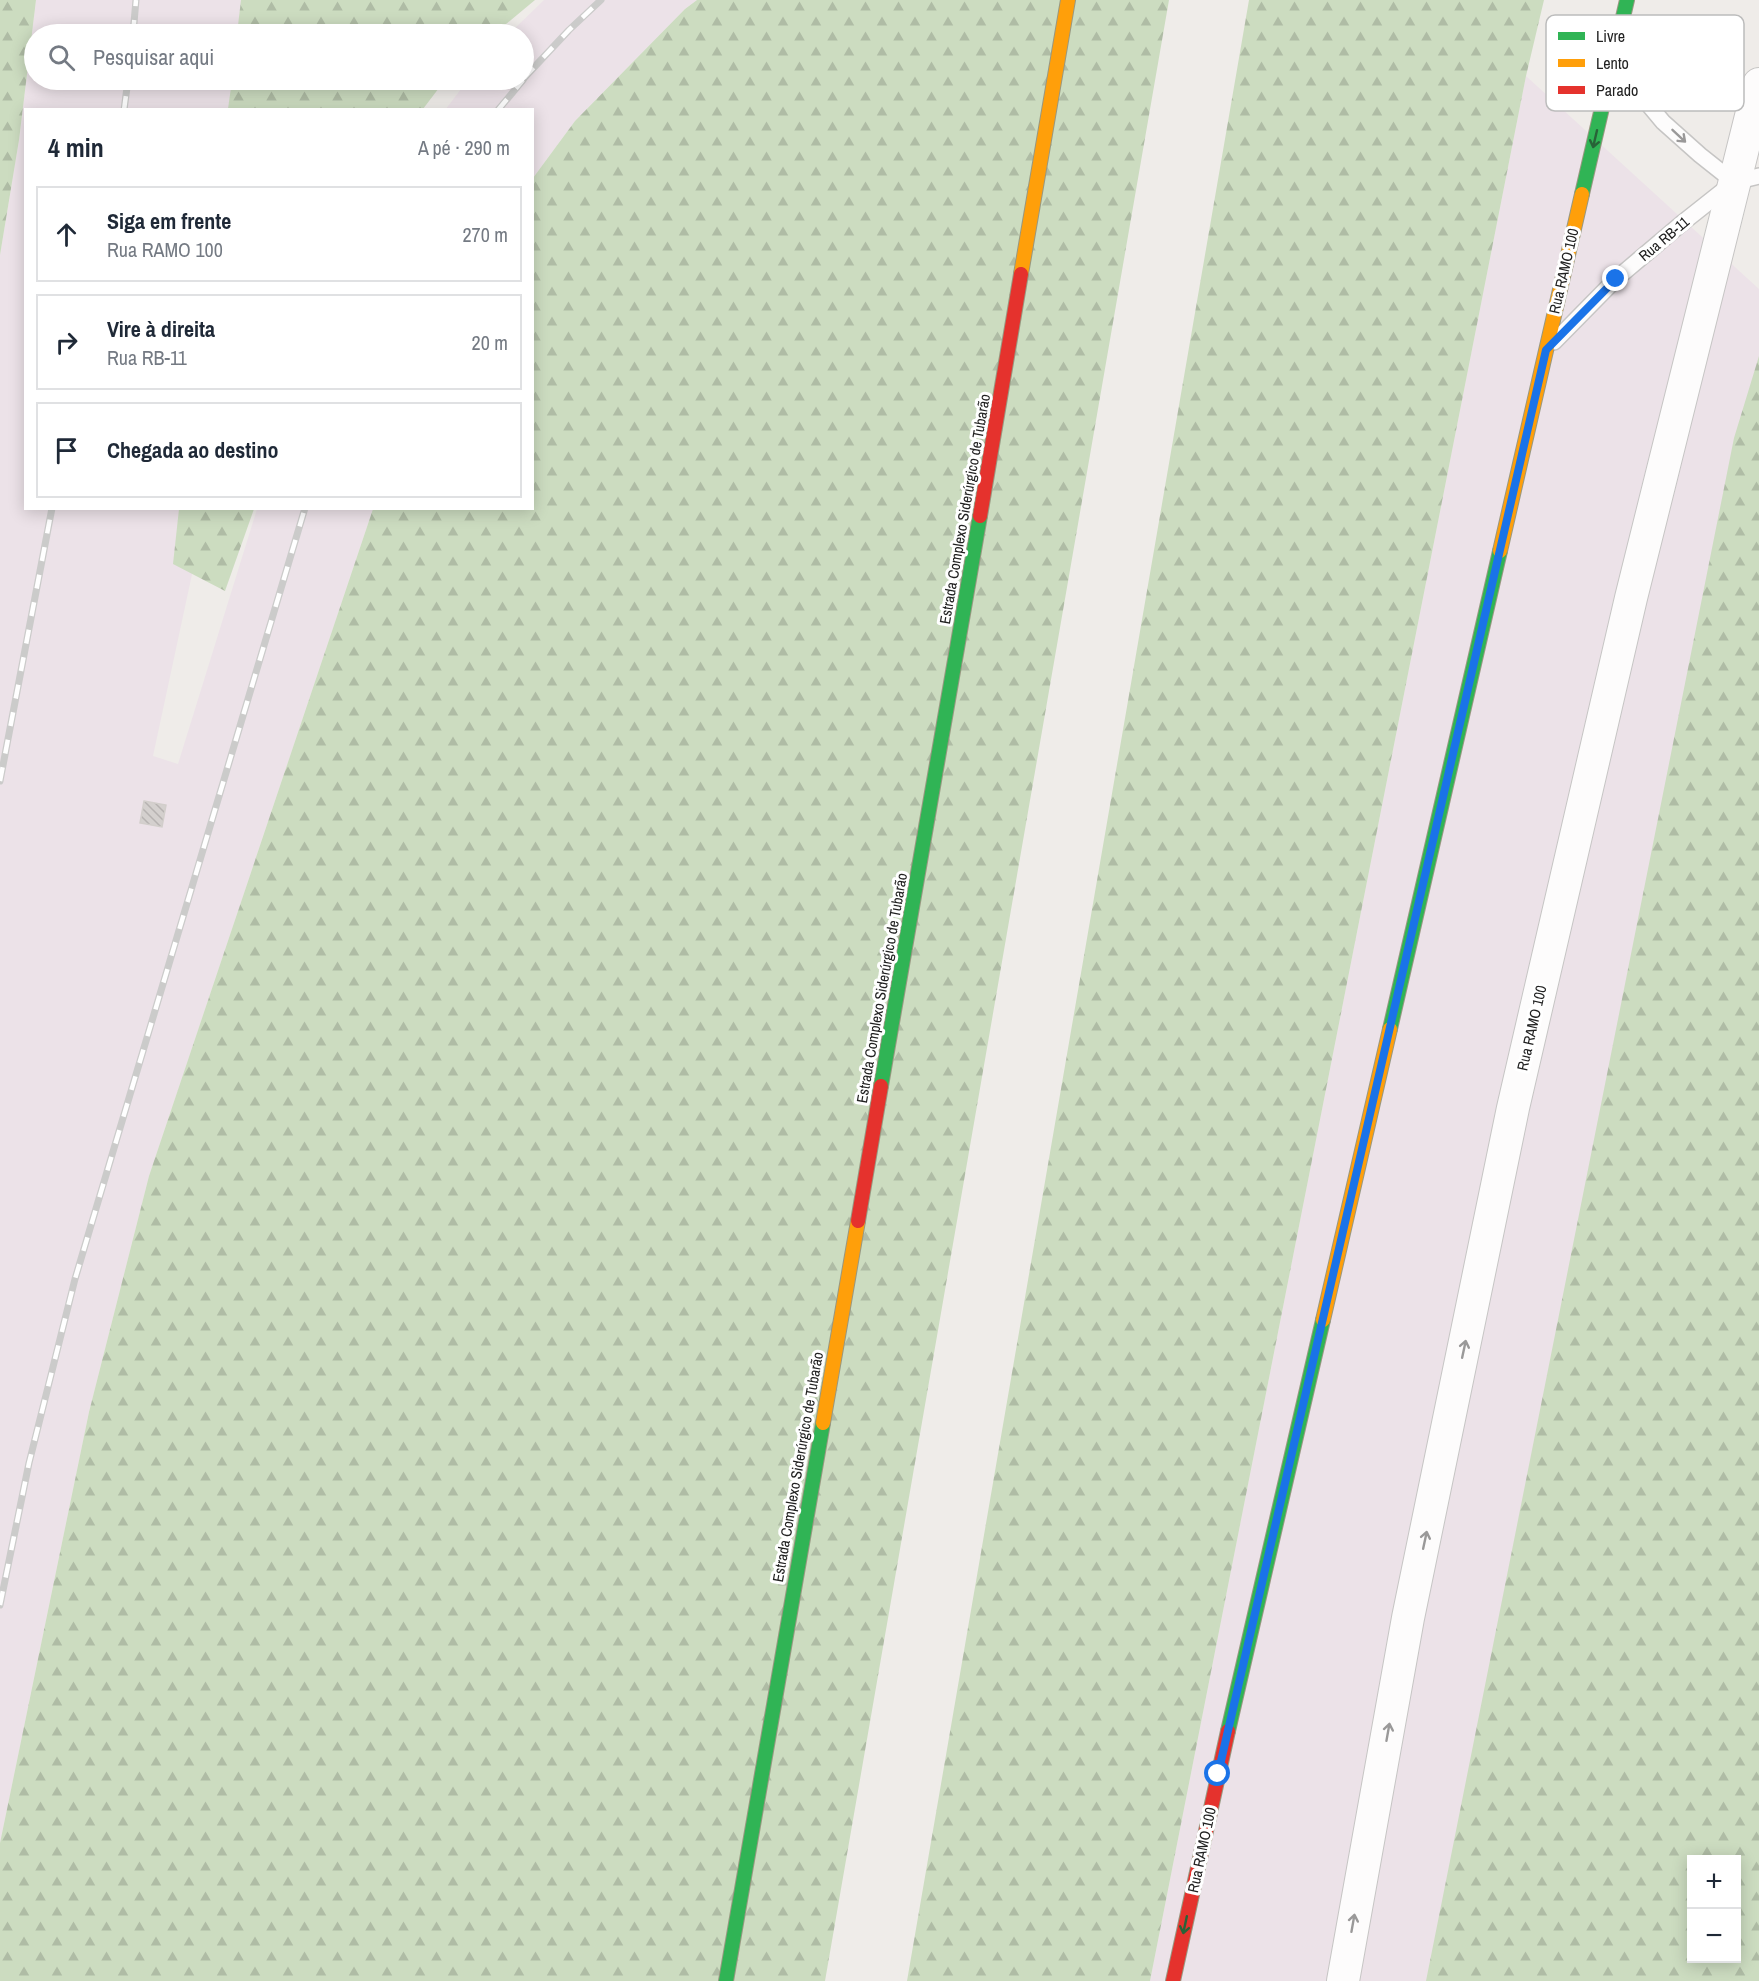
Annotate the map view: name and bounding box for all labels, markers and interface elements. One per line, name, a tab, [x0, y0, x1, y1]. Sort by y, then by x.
legend	[1546, 15, 1744, 111]
search box	[24, 24, 534, 90]
text: Livre	[1596, 25, 1625, 47]
icon: search	[45, 41, 78, 74]
text: Pesquisar aqui	[93, 42, 214, 72]
text: Lento	[1596, 52, 1629, 74]
text: Parado	[1596, 79, 1638, 101]
one-way arrow	[1588, 129, 1600, 148]
one-way arrow	[1671, 129, 1686, 143]
text: 4 min	[48, 130, 104, 165]
text: A pé · 290 m	[418, 134, 510, 161]
text: Siga em frente	[107, 206, 231, 236]
street label: Rua RB-11	[1634, 211, 1694, 266]
icon: ahead	[50, 218, 83, 251]
text: 270 m	[462, 221, 508, 248]
street label: Rua RAMO 100	[1544, 226, 1584, 316]
text: Rua RAMO 100	[107, 236, 223, 263]
route end	[1602, 265, 1628, 291]
text: Vire à direita	[107, 314, 215, 344]
icon: right	[50, 326, 83, 359]
text: 20 m	[472, 329, 508, 356]
text: Rua RB-11	[107, 344, 187, 371]
street label: Estrada Complexo Siderúrgico de Tubarão	[934, 392, 995, 626]
icon: arrive	[50, 434, 83, 467]
text: Chegada ao destino	[107, 435, 278, 465]
street label: Estrada Complexo Siderúrgico de Tubarão	[851, 871, 912, 1105]
street label: Rua RAMO 100	[1512, 983, 1552, 1073]
one-way arrow	[1459, 1340, 1470, 1359]
street label: Estrada Complexo Siderúrgico de Tubarão	[767, 1350, 828, 1584]
one-way arrow	[1419, 1531, 1431, 1550]
one-way arrow	[1383, 1722, 1394, 1742]
route start	[1204, 1760, 1230, 1786]
street label: Rua RAMO 100	[1182, 1805, 1221, 1895]
map controls	[1687, 1855, 1741, 1963]
button: +	[1687, 1855, 1741, 1909]
button: −	[1687, 1909, 1741, 1963]
one-way arrow	[1348, 1914, 1359, 1934]
one-way arrow	[1179, 1916, 1191, 1935]

